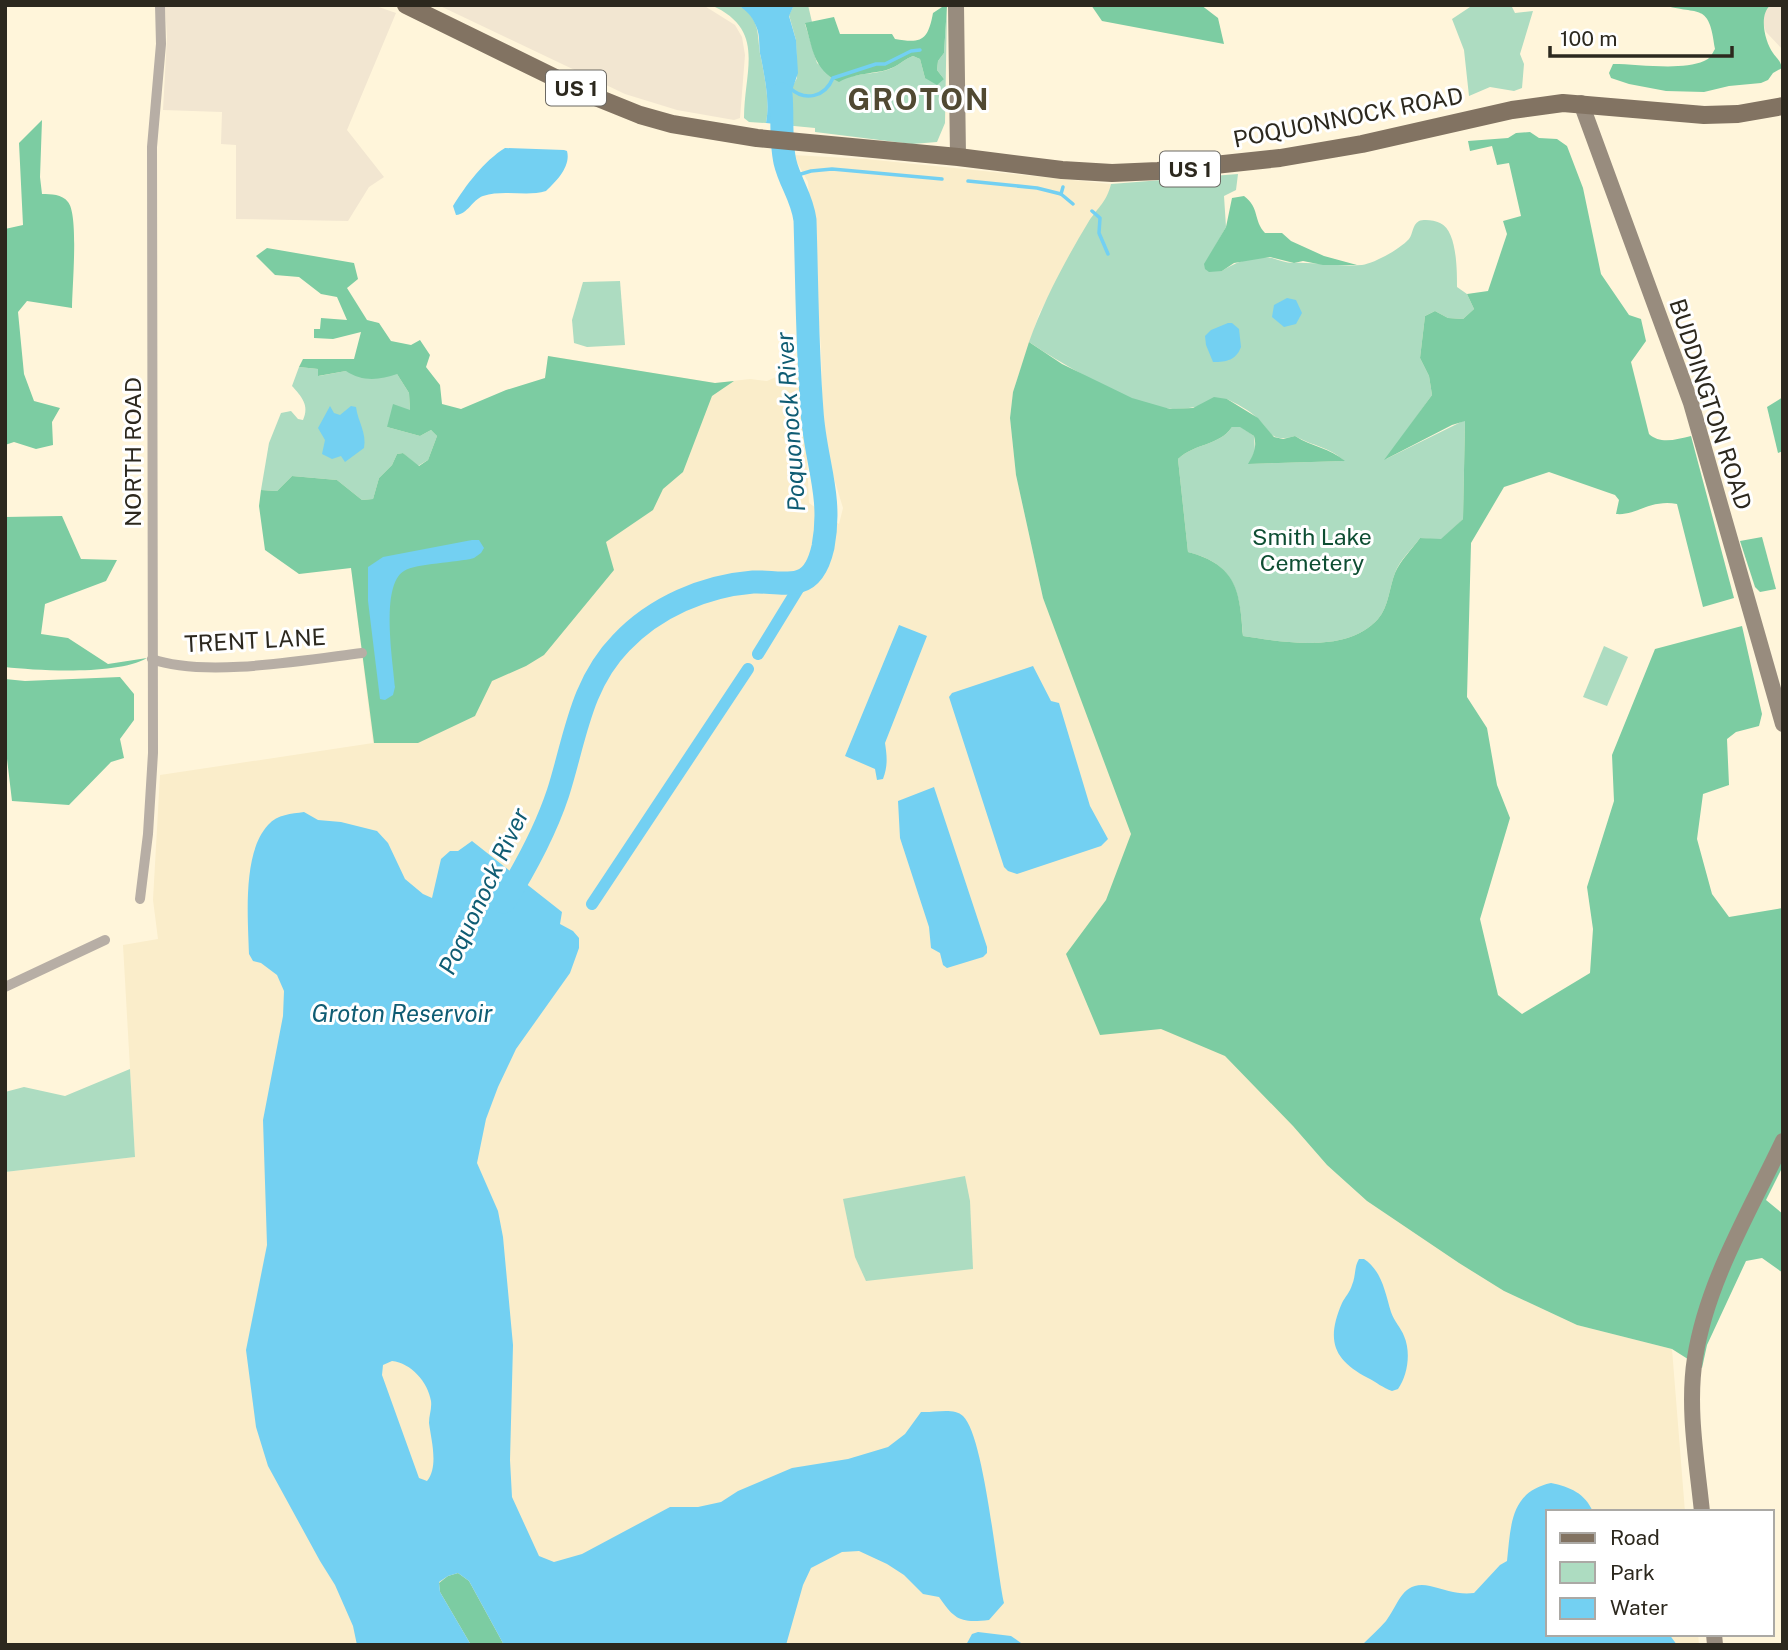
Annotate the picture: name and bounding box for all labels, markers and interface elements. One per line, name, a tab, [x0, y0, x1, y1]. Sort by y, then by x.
scale bar	[1550, 14, 1732, 58]
text: 100 m	[1560, 26, 1617, 51]
road number: US 1	[546, 70, 606, 106]
district label: GROTON	[848, 81, 990, 117]
street label: POQUONNOCK ROAD	[1231, 81, 1465, 153]
road number: US 1	[1160, 152, 1220, 186]
street label: BUDDINGTON ROAD	[1664, 295, 1758, 513]
water label: Poquonock River	[770, 330, 810, 513]
street label: NORTH ROAD	[119, 377, 146, 527]
park label: Smith Lake Cemetery	[1252, 523, 1372, 576]
street label: TRENT LANE	[183, 623, 327, 657]
water label: Poquonock River	[432, 803, 534, 979]
water label: Groton Reservoir	[311, 999, 493, 1027]
legend	[1546, 1510, 1774, 1636]
text: Road	[1610, 1525, 1660, 1550]
text: Park	[1610, 1560, 1655, 1585]
text: Water	[1610, 1595, 1668, 1620]

